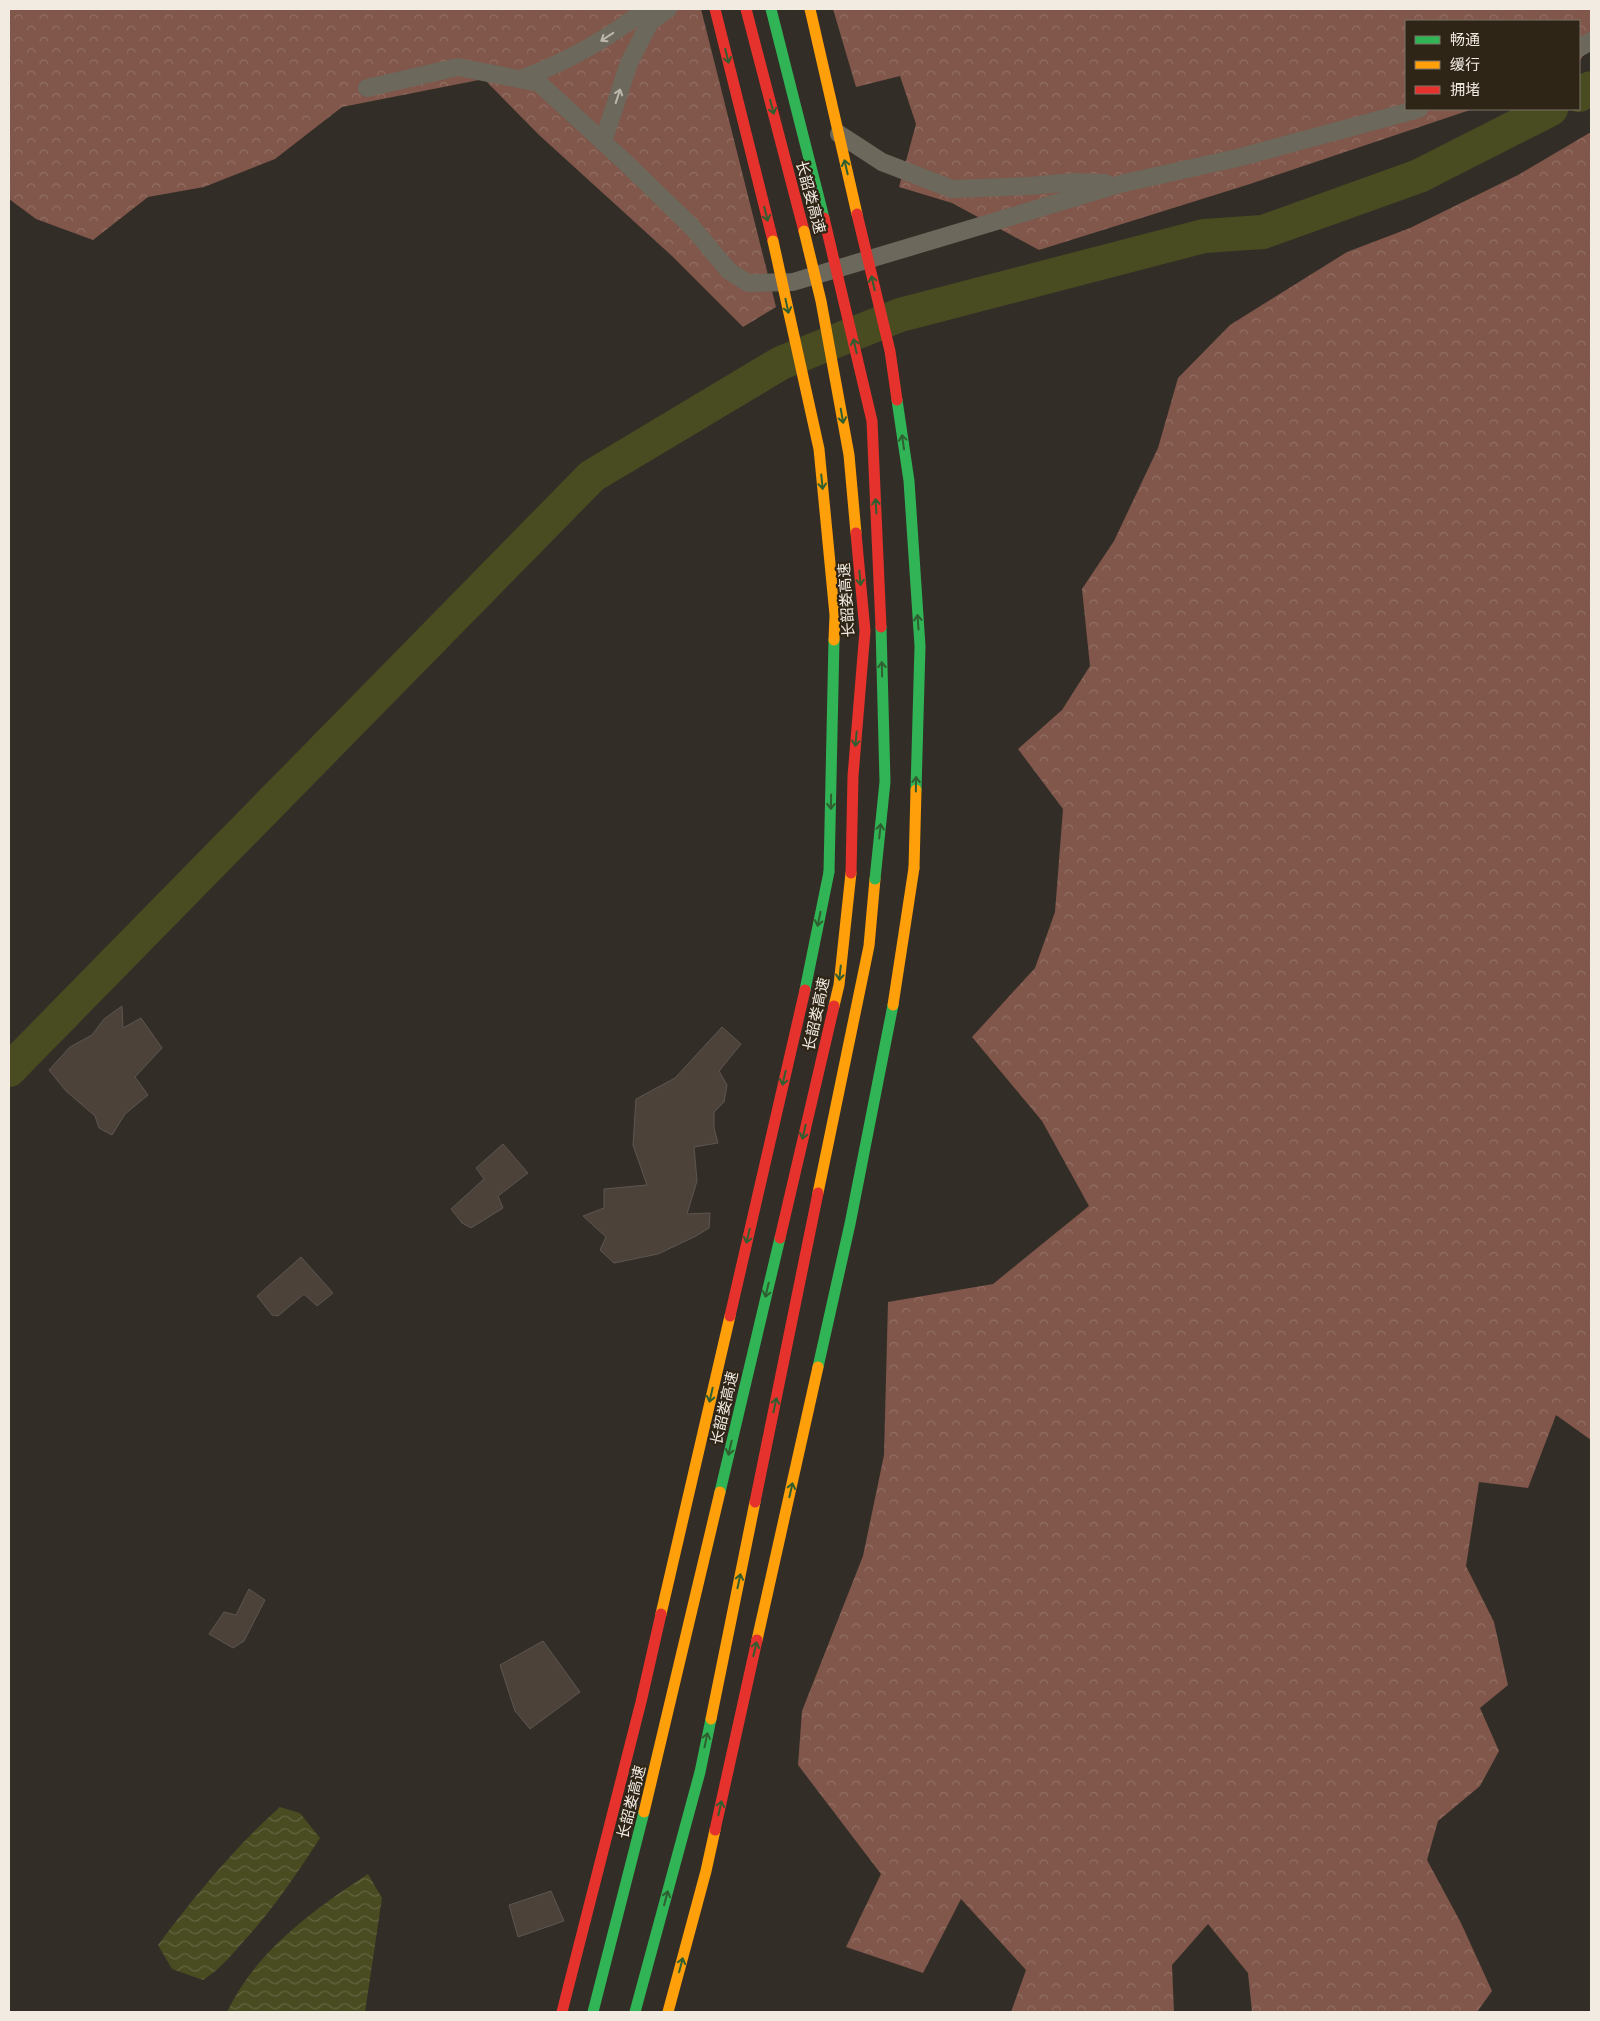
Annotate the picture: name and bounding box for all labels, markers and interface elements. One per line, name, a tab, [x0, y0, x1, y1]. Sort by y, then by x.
legend	[1405, 20, 1580, 110]
text: 畅通	[1450, 30, 1480, 49]
one-way arrow	[600, 32, 614, 42]
one-way arrow	[723, 48, 732, 64]
text: 缓行	[1450, 55, 1480, 74]
text: 拥堵	[1450, 80, 1480, 99]
one-way arrow	[614, 88, 624, 104]
one-way arrow	[768, 98, 777, 114]
street label: 长韶娄高速	[792, 158, 830, 236]
one-way arrow	[841, 159, 851, 175]
one-way arrow	[762, 205, 771, 221]
one-way arrow	[868, 275, 877, 291]
one-way arrow	[783, 297, 793, 313]
one-way arrow	[850, 338, 859, 354]
one-way arrow	[837, 408, 847, 424]
one-way arrow	[898, 435, 908, 451]
one-way arrow	[817, 474, 827, 490]
one-way arrow	[871, 499, 881, 515]
street label: 长韶娄高速	[834, 562, 858, 638]
one-way arrow	[855, 569, 865, 585]
one-way arrow	[913, 614, 923, 630]
one-way arrow	[878, 661, 887, 677]
one-way arrow	[851, 731, 861, 747]
one-way arrow	[911, 776, 921, 792]
one-way arrow	[826, 793, 836, 809]
one-way arrow	[875, 823, 885, 839]
one-way arrow	[814, 911, 823, 927]
one-way arrow	[835, 965, 845, 981]
street label: 长韶娄高速	[799, 975, 833, 1053]
one-way arrow	[779, 1070, 789, 1086]
one-way arrow	[799, 1123, 808, 1139]
one-way arrow	[743, 1228, 752, 1244]
one-way arrow	[762, 1282, 771, 1298]
street label: 长韶娄高速	[706, 1369, 742, 1447]
one-way arrow	[706, 1386, 716, 1402]
one-way arrow	[771, 1397, 780, 1413]
one-way arrow	[725, 1440, 734, 1456]
one-way arrow	[786, 1483, 796, 1499]
one-way arrow	[734, 1573, 744, 1589]
one-way arrow	[751, 1641, 760, 1657]
one-way arrow	[702, 1733, 711, 1749]
street label: 长韶娄高速	[613, 1763, 649, 1841]
one-way arrow	[716, 1800, 725, 1816]
one-way arrow	[662, 1890, 671, 1906]
one-way arrow	[676, 1958, 686, 1974]

